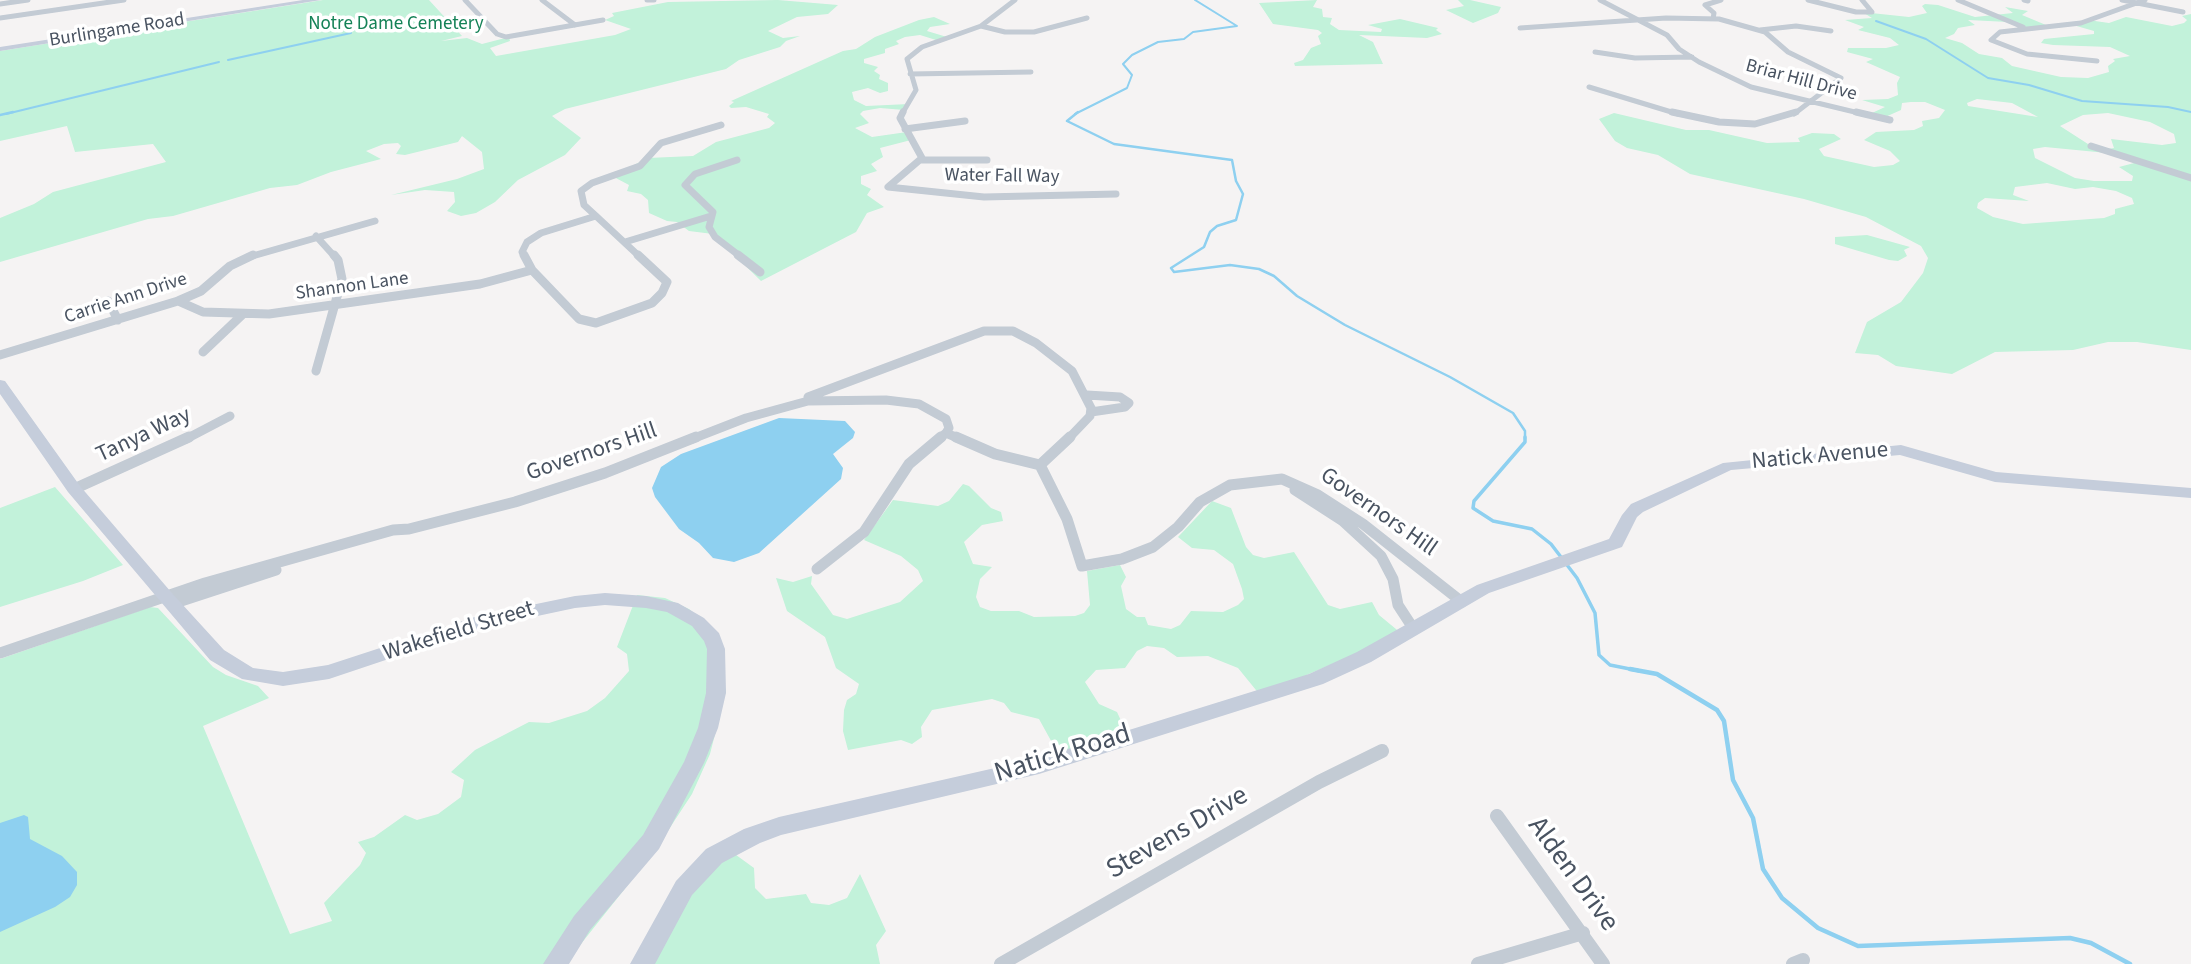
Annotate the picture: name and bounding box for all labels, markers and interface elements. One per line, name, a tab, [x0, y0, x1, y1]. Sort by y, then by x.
street label: Burlingame Road	[48, 9, 186, 53]
park label: Notre Dame Cemetery	[308, 14, 484, 36]
street label: Briar Hill Drive	[1743, 55, 1859, 107]
street label: Water Fall Way	[944, 165, 1060, 189]
street label: Carrie Ann Drive	[62, 268, 190, 330]
street label: Shannon Lane	[294, 268, 410, 306]
street label: Tanya Way	[92, 402, 196, 470]
street label: Governors Hill	[523, 418, 661, 488]
street label: Natick Avenue	[1751, 437, 1889, 477]
street label: Governors Hill	[1314, 463, 1442, 563]
street label: Wakefield Street	[380, 596, 538, 668]
street label: Natick Road	[991, 718, 1135, 792]
street label: Stevens Drive	[1101, 780, 1255, 888]
street label: Alden Drive	[1519, 811, 1625, 939]

